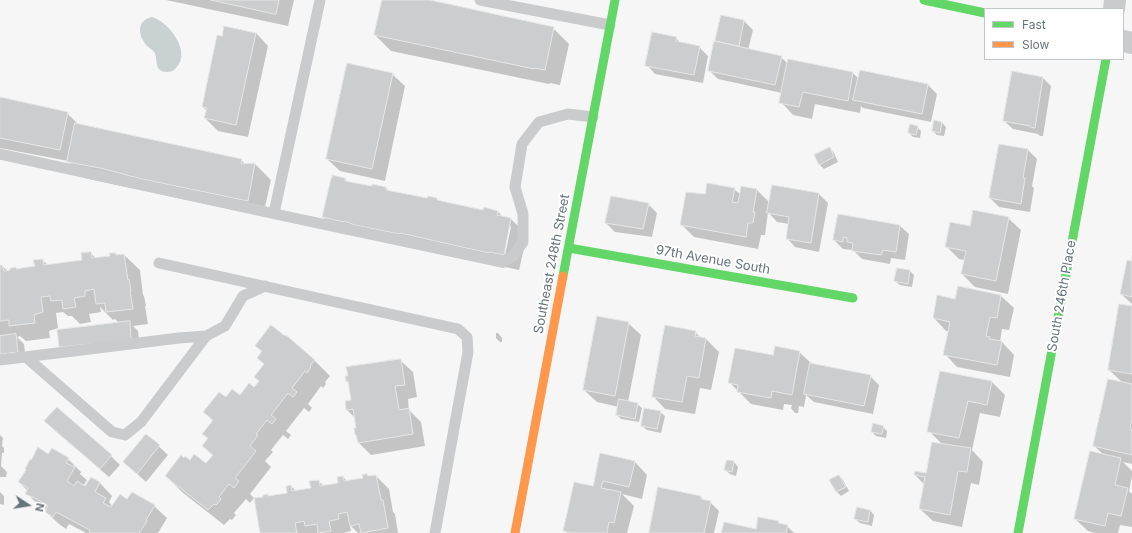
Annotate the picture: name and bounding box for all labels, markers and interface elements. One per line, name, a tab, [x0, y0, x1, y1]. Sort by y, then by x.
legend	[984, 8, 1124, 60]
text: Fast	[1022, 17, 1046, 32]
text: Slow	[1022, 37, 1049, 52]
street label: Southeast 248th Street	[531, 193, 573, 335]
street label: South 246th Place	[1045, 239, 1079, 353]
street label: 97th Avenue South	[655, 242, 771, 278]
north arrow	[8, 485, 48, 525]
text: N	[32, 502, 47, 513]

